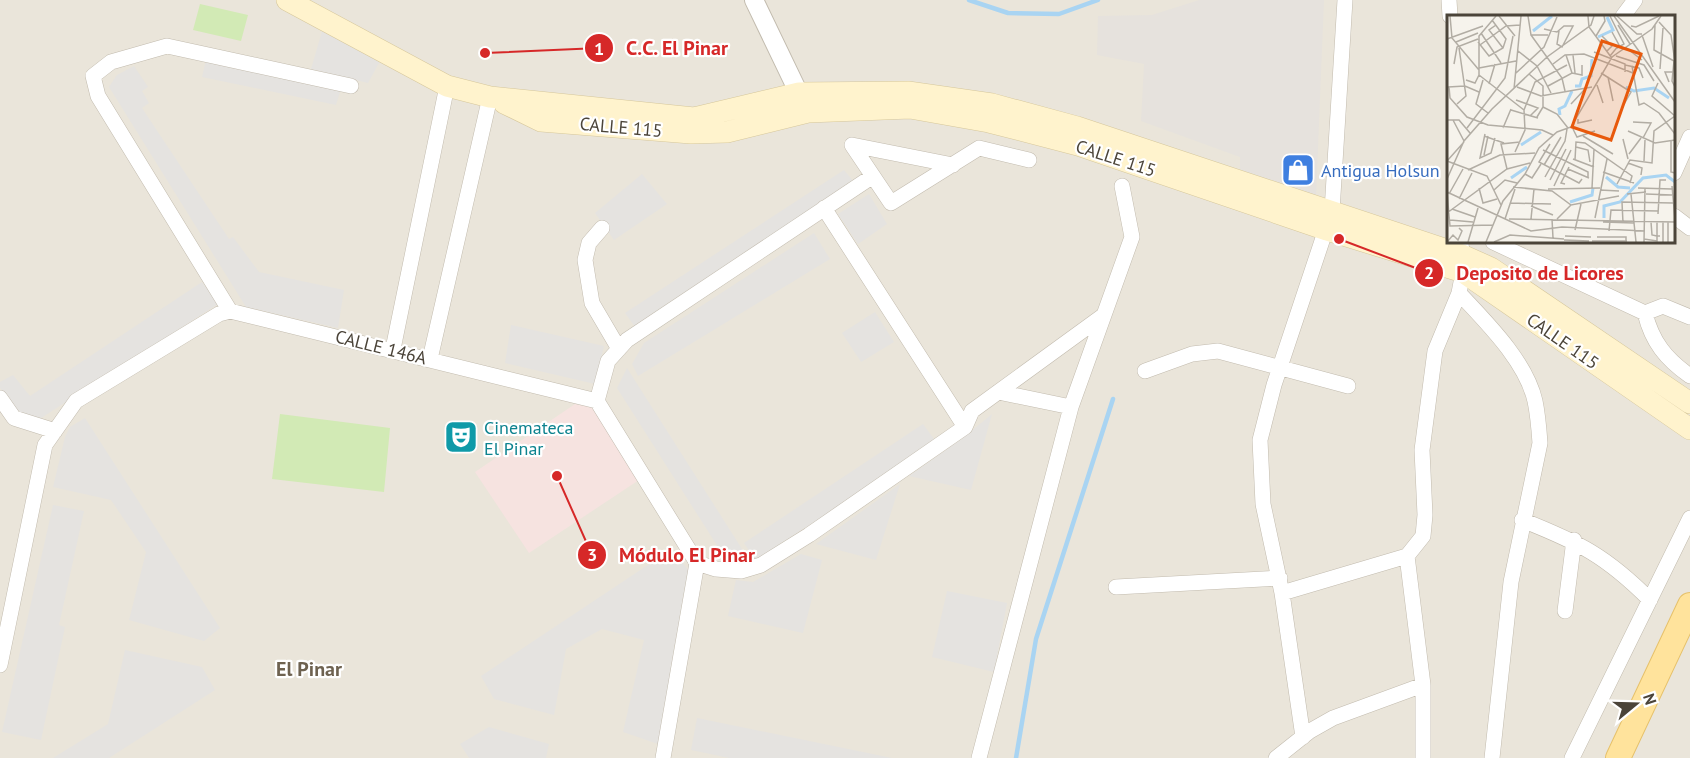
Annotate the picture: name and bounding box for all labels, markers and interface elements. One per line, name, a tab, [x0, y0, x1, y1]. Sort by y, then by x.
inset map	[1447, 15, 1675, 243]
callout: C.C. El Pinar	[584, 29, 741, 67]
text: C.C. El Pinar	[626, 35, 728, 61]
text: 1	[594, 37, 604, 60]
street label: CALLE 115	[579, 112, 663, 142]
street label: CALLE 115	[1073, 134, 1159, 182]
shop icon: Antigua Holsun	[1280, 152, 1316, 188]
place label: Antigua Holsun	[1321, 159, 1440, 182]
callout: Deposito de Licores	[1414, 254, 1636, 292]
text: Deposito de Licores	[1456, 260, 1624, 286]
text: 2	[1424, 261, 1434, 284]
street label: CALLE 115	[1522, 308, 1604, 374]
street label: CALLE 146A	[333, 325, 430, 370]
place label: Cinemateca El Pinar	[484, 416, 574, 460]
theatre icon: Cinemateca El Pinar	[443, 419, 479, 455]
callout: Módulo El Pinar	[577, 536, 767, 574]
text: Módulo El Pinar	[619, 542, 755, 568]
text: 3	[587, 543, 597, 566]
district label: El Pinar	[276, 656, 342, 682]
north arrow	[1606, 674, 1666, 734]
text: N	[1639, 691, 1661, 707]

